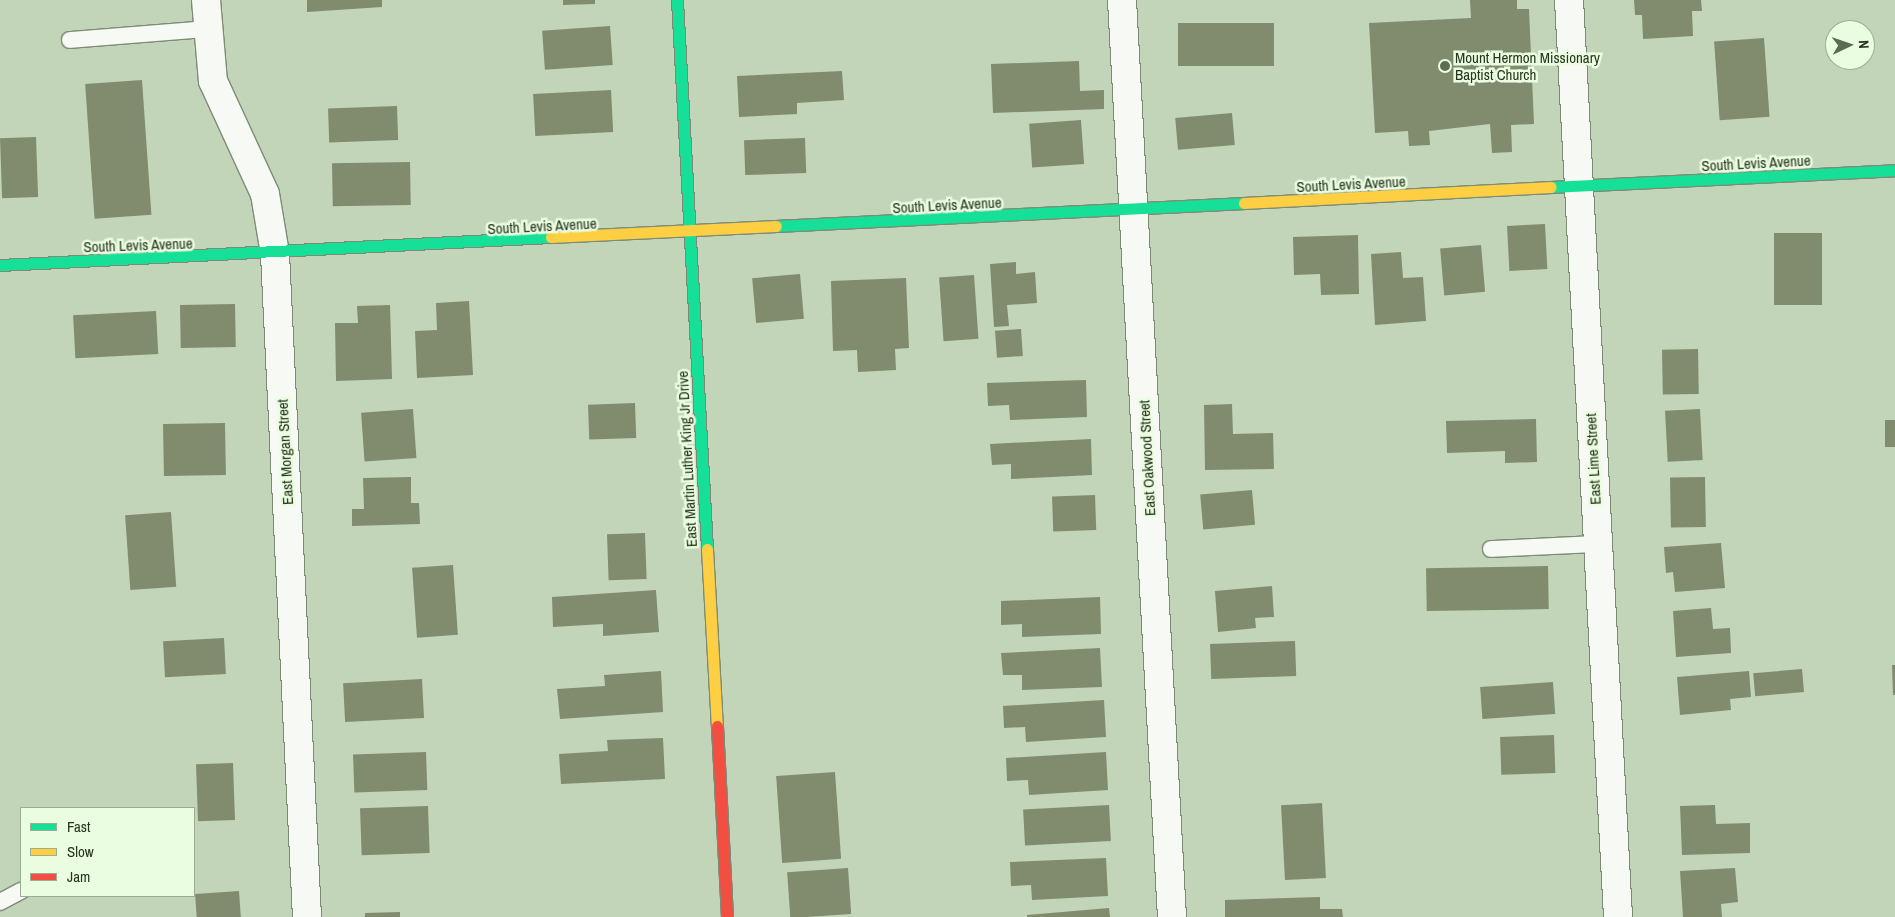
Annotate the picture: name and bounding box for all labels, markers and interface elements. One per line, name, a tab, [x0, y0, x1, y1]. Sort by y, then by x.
north arrow	[1825, 20, 1875, 70]
text: N	[1855, 40, 1873, 49]
place label: Mount Hermon Missionary Baptist Church	[1455, 48, 1600, 83]
marker: Mount Hermon Missionary Baptist Church	[1439, 60, 1451, 72]
street label: South Levis Avenue	[1701, 151, 1811, 175]
street label: South Levis Avenue	[1296, 172, 1406, 196]
street label: South Levis Avenue	[892, 193, 1002, 217]
street label: South Levis Avenue	[487, 214, 597, 238]
street label: South Levis Avenue	[83, 234, 193, 256]
street label: East Martin Luther King Jr Drive	[673, 370, 701, 548]
street label: East Morgan Street	[273, 399, 297, 505]
street label: East Oakwood Street	[1135, 399, 1159, 517]
street label: East Lime Street	[1582, 413, 1604, 505]
legend	[20, 807, 195, 897]
text: Fast	[67, 816, 90, 837]
text: Slow	[67, 841, 94, 862]
text: Jam	[67, 866, 90, 887]

